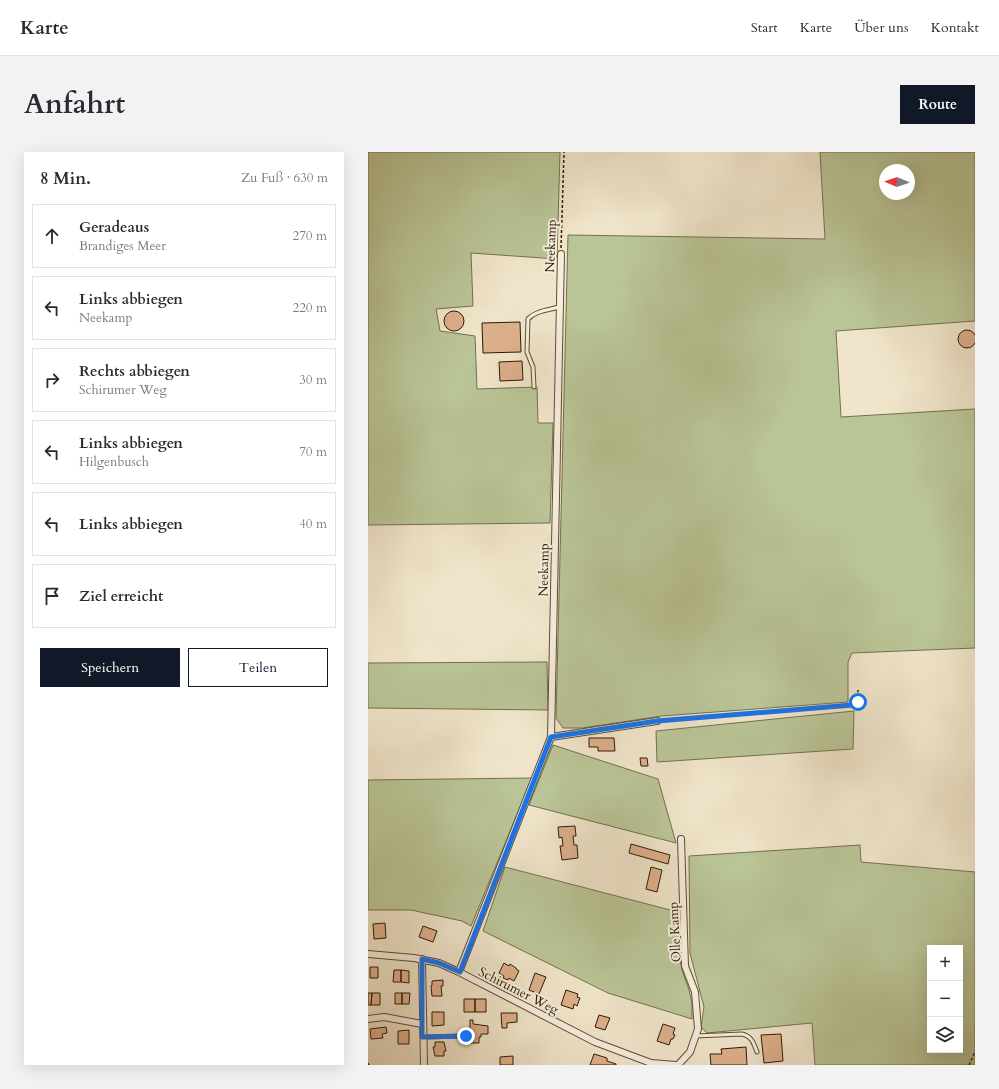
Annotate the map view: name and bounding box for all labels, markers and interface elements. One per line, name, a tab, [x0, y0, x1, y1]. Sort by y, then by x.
text: Karte	[20, 15, 69, 41]
text: Start	[751, 18, 778, 37]
text: Karte	[800, 18, 832, 37]
text: Über uns	[854, 18, 909, 37]
text: Kontakt	[931, 18, 979, 37]
text: Anfahrt	[24, 85, 125, 123]
button: Route	[900, 85, 975, 124]
north arrow	[879, 164, 915, 200]
text: 8 Min.	[40, 167, 91, 190]
text: Zu Fuß · 630 m	[241, 169, 328, 187]
text: Geradeaus	[79, 217, 149, 237]
street label: Neekamp	[541, 219, 561, 273]
icon: ahead	[41, 225, 63, 247]
text: 270 m	[293, 227, 327, 245]
text: Brandiges Meer	[79, 237, 166, 255]
text: Links abbiegen	[79, 289, 183, 309]
icon: left	[41, 297, 63, 319]
text: 220 m	[293, 299, 327, 317]
text: Neekamp	[79, 309, 132, 327]
text: Rechts abbiegen	[79, 361, 190, 381]
icon: right	[41, 369, 63, 391]
text: 30 m	[299, 371, 327, 389]
text: Schirumer Weg	[79, 381, 167, 399]
text: Links abbiegen	[79, 433, 183, 453]
icon: left	[41, 441, 63, 463]
text: 70 m	[299, 443, 327, 461]
text: Hilgenbusch	[79, 453, 149, 471]
icon: left	[41, 513, 63, 535]
text: Links abbiegen	[79, 514, 183, 534]
text: 40 m	[299, 515, 327, 533]
street label: Neekamp	[535, 543, 553, 597]
icon: arrive	[41, 585, 63, 607]
text: Ziel erreicht	[79, 586, 163, 606]
button: Speichern	[40, 648, 180, 687]
button: Teilen	[188, 648, 328, 687]
route start	[849, 693, 867, 711]
street label: Olle Kamp	[664, 901, 686, 963]
map controls	[927, 945, 963, 1053]
button: +	[927, 945, 963, 981]
street label: Schirumer Weg	[475, 963, 562, 1019]
button: −	[927, 981, 963, 1017]
button: layers	[927, 1017, 963, 1053]
route end	[457, 1027, 475, 1045]

